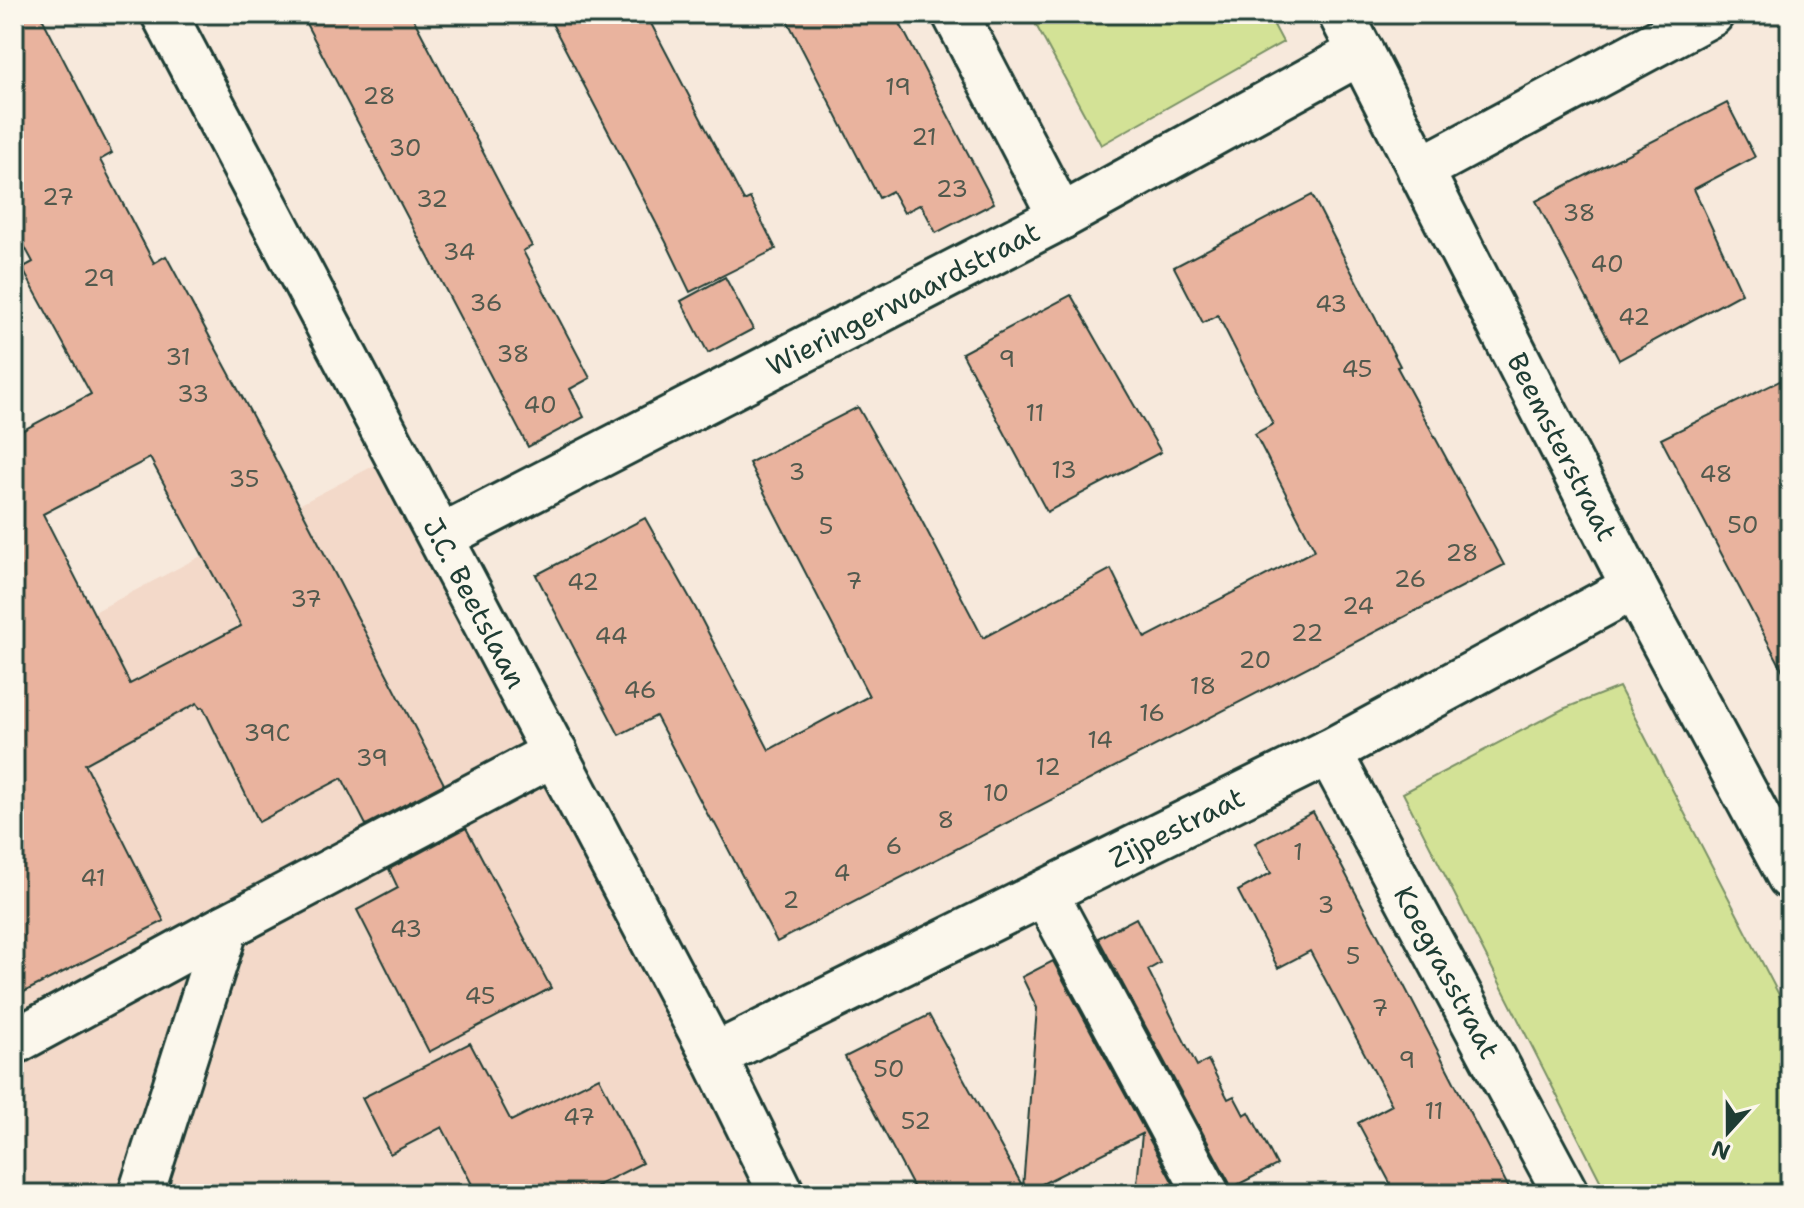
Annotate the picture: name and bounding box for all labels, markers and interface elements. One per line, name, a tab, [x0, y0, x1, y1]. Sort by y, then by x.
house number: 19	[885, 71, 911, 103]
house number: 28	[363, 80, 395, 112]
house number: 21	[911, 121, 937, 153]
house number: 30	[388, 132, 422, 164]
house number: 23	[936, 173, 968, 205]
house number: 27	[42, 181, 74, 213]
house number: 32	[416, 183, 448, 215]
house number: 38	[1563, 197, 1595, 229]
street label: Wieringerwaardstraat	[760, 212, 1046, 385]
house number: 34	[443, 236, 475, 268]
house number: 40	[1590, 248, 1624, 280]
house number: 29	[83, 262, 115, 294]
house number: 36	[470, 287, 503, 319]
house number: 43	[1315, 288, 1347, 320]
house number: 42	[1618, 301, 1650, 333]
house number: 38	[497, 338, 529, 370]
house number: 31	[165, 341, 191, 373]
house number: 9	[999, 343, 1015, 375]
street label: Beemsterstraat	[1498, 346, 1626, 547]
house number: 45	[1342, 353, 1372, 385]
house number: 33	[177, 378, 209, 410]
house number: 40	[523, 389, 557, 421]
house number: 11	[1025, 397, 1045, 429]
house number: 13	[1051, 454, 1077, 486]
house number: 3	[789, 456, 805, 488]
house number: 48	[1699, 458, 1733, 490]
house number: 35	[229, 463, 259, 495]
house number: 50	[1727, 509, 1759, 541]
house number: 5	[819, 510, 833, 542]
street label: J.C. Beetslaan	[414, 511, 536, 695]
house number: 28	[1446, 537, 1478, 569]
house number: 26	[1394, 563, 1426, 595]
house number: 7	[846, 565, 862, 597]
house number: 42	[567, 566, 599, 598]
house number: 37	[290, 583, 322, 615]
house number: 24	[1342, 590, 1374, 622]
house number: 22	[1291, 617, 1323, 649]
house number: 44	[595, 620, 627, 652]
house number: 20	[1239, 644, 1271, 676]
house number: 18	[1190, 670, 1216, 702]
house number: 46	[623, 674, 657, 706]
house number: 16	[1139, 697, 1165, 729]
house number: 39C	[243, 717, 291, 749]
house number: 14	[1087, 724, 1113, 756]
house number: 39	[356, 742, 388, 774]
house number: 12	[1035, 751, 1061, 783]
house number: 10	[983, 777, 1009, 809]
street label: Zijpestraat	[1102, 778, 1251, 877]
house number: 8	[938, 804, 954, 836]
house number: 6	[886, 830, 902, 862]
house number: 1	[1293, 836, 1303, 868]
house number: 4	[834, 857, 850, 889]
house number: 41	[80, 862, 106, 894]
street label: Koegrasstraat	[1385, 879, 1509, 1066]
house number: 2	[783, 884, 799, 916]
house number: 3	[1318, 889, 1334, 921]
house number: 43	[390, 913, 422, 945]
house number: 5	[1346, 940, 1360, 972]
house number: 45	[465, 980, 495, 1012]
house number: 7	[1372, 992, 1388, 1024]
house number: 9	[1399, 1044, 1415, 1076]
house number: 50	[873, 1053, 905, 1085]
north arrow	[1688, 1092, 1768, 1172]
house number: 11	[1424, 1095, 1444, 1127]
house number: 47	[563, 1101, 595, 1133]
house number: 52	[901, 1105, 931, 1137]
text: N	[1708, 1134, 1734, 1167]

